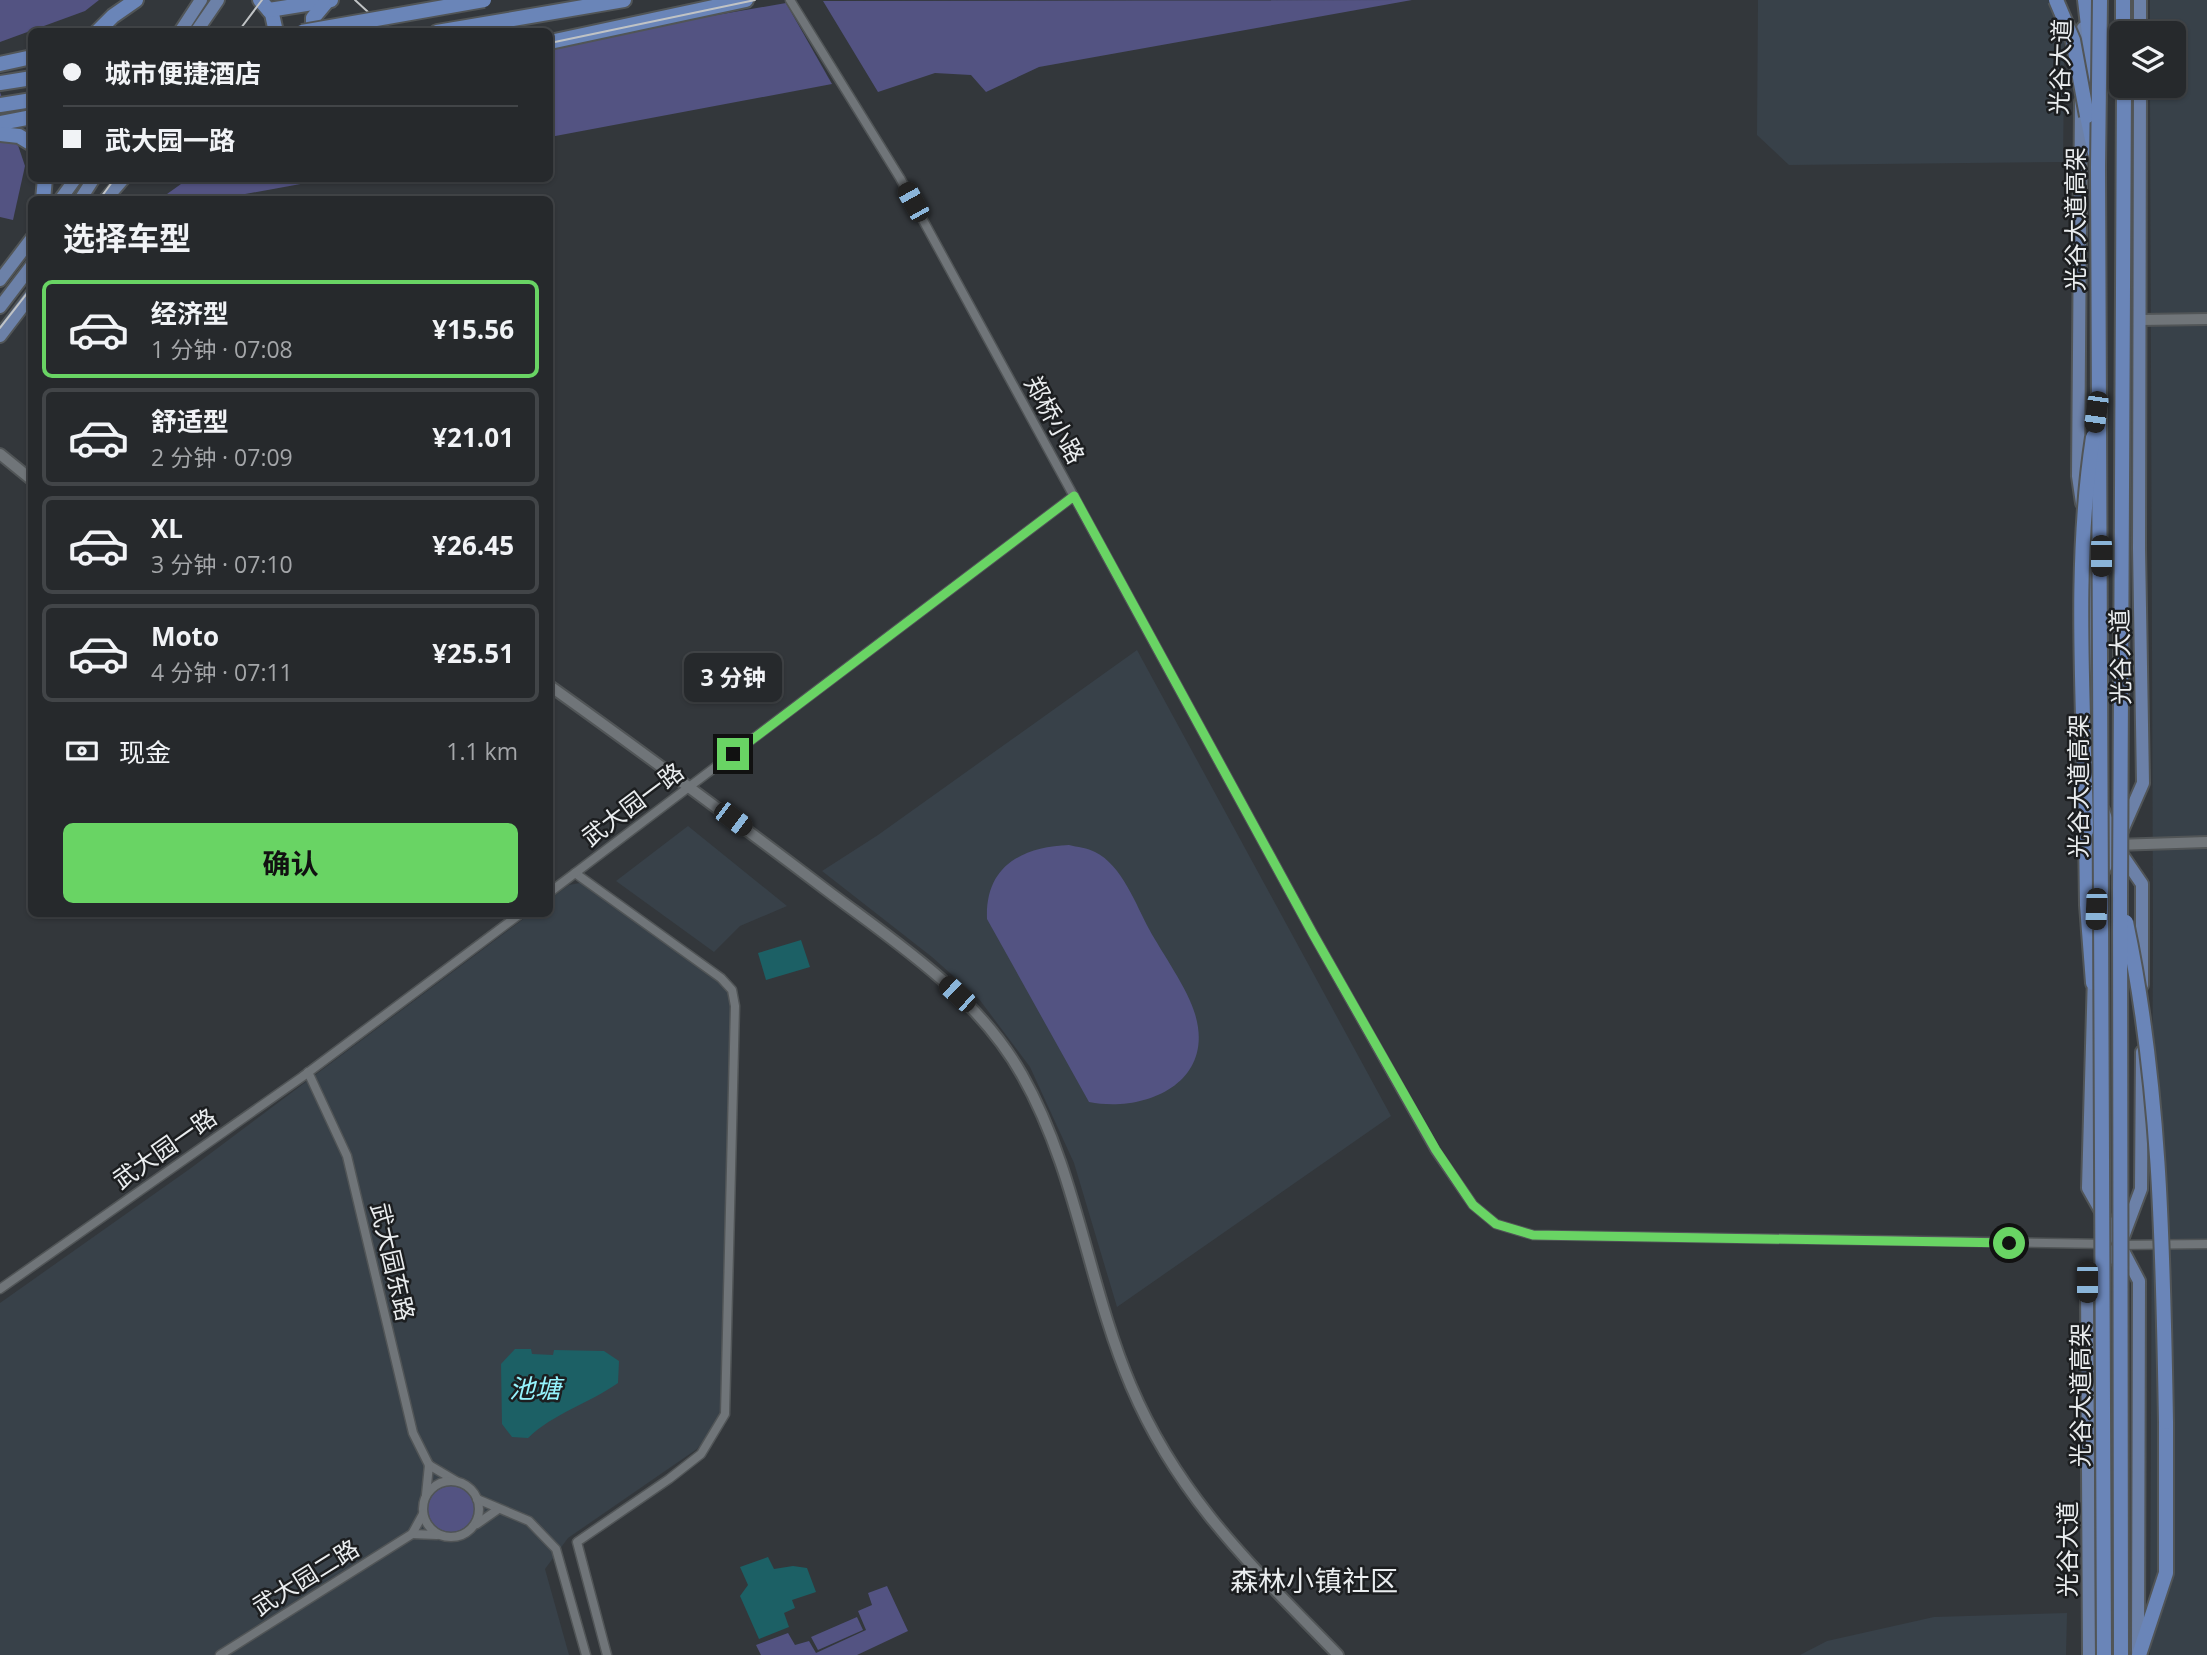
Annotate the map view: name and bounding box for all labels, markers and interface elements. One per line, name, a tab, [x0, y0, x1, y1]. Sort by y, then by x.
street label: 光谷大道	[2041, 18, 2078, 115]
map controls	[2109, 21, 2186, 98]
button: layers	[2109, 21, 2186, 98]
text: 城市便捷酒店	[105, 55, 261, 91]
text: 武大园一路	[105, 122, 235, 158]
street label: 光谷大道高架	[2058, 147, 2091, 291]
car	[894, 179, 933, 225]
text: 选择车型	[63, 216, 191, 259]
text: 经济型	[151, 295, 229, 331]
icon: car	[67, 298, 130, 361]
text: ¥15.56	[432, 311, 514, 347]
text: 1 分钟 · 07:08	[151, 333, 293, 365]
street label: 郑桥小路	[1018, 369, 1093, 469]
car	[2083, 390, 2110, 434]
text: 舒适型	[151, 403, 229, 439]
icon: car	[67, 406, 130, 469]
text: ¥21.01	[432, 419, 514, 455]
text: 2 分钟 · 07:09	[151, 441, 293, 473]
text: XL	[151, 510, 183, 546]
icon: car	[67, 514, 130, 577]
text: ¥26.45	[432, 527, 514, 563]
car	[2091, 535, 2112, 577]
text: 3 分钟 · 07:10	[151, 548, 293, 580]
street label: 光谷大道	[2102, 609, 2137, 705]
text: Moto	[151, 618, 219, 654]
icon: car	[67, 622, 130, 685]
text: ¥25.51	[432, 635, 514, 671]
callout: 3 分钟	[684, 652, 782, 702]
text: 4 分钟 · 07:11	[151, 656, 293, 688]
text: 3 分钟	[700, 661, 766, 693]
street label: 光谷大道高架	[2061, 714, 2094, 858]
icon: cash	[63, 732, 101, 770]
text: 现金	[119, 734, 171, 770]
text: 1.1 km	[446, 735, 518, 767]
route end	[717, 738, 749, 770]
street label: 武大园一路	[574, 755, 690, 853]
car	[710, 798, 757, 840]
button: 确认	[63, 823, 518, 903]
car	[2085, 888, 2108, 930]
car	[935, 972, 980, 1016]
street label: 武大园一路	[106, 1100, 223, 1196]
street label: 武大园东路	[364, 1199, 423, 1324]
route start	[1993, 1227, 2025, 1259]
car	[2077, 1261, 2098, 1303]
street label: 光谷大道高架	[2063, 1323, 2096, 1467]
water label: 池塘	[509, 1370, 565, 1406]
street label: 光谷大道	[2050, 1501, 2083, 1597]
street label: 武大园二路	[246, 1531, 365, 1623]
district label: 森林小镇社区	[1230, 1561, 1398, 1599]

